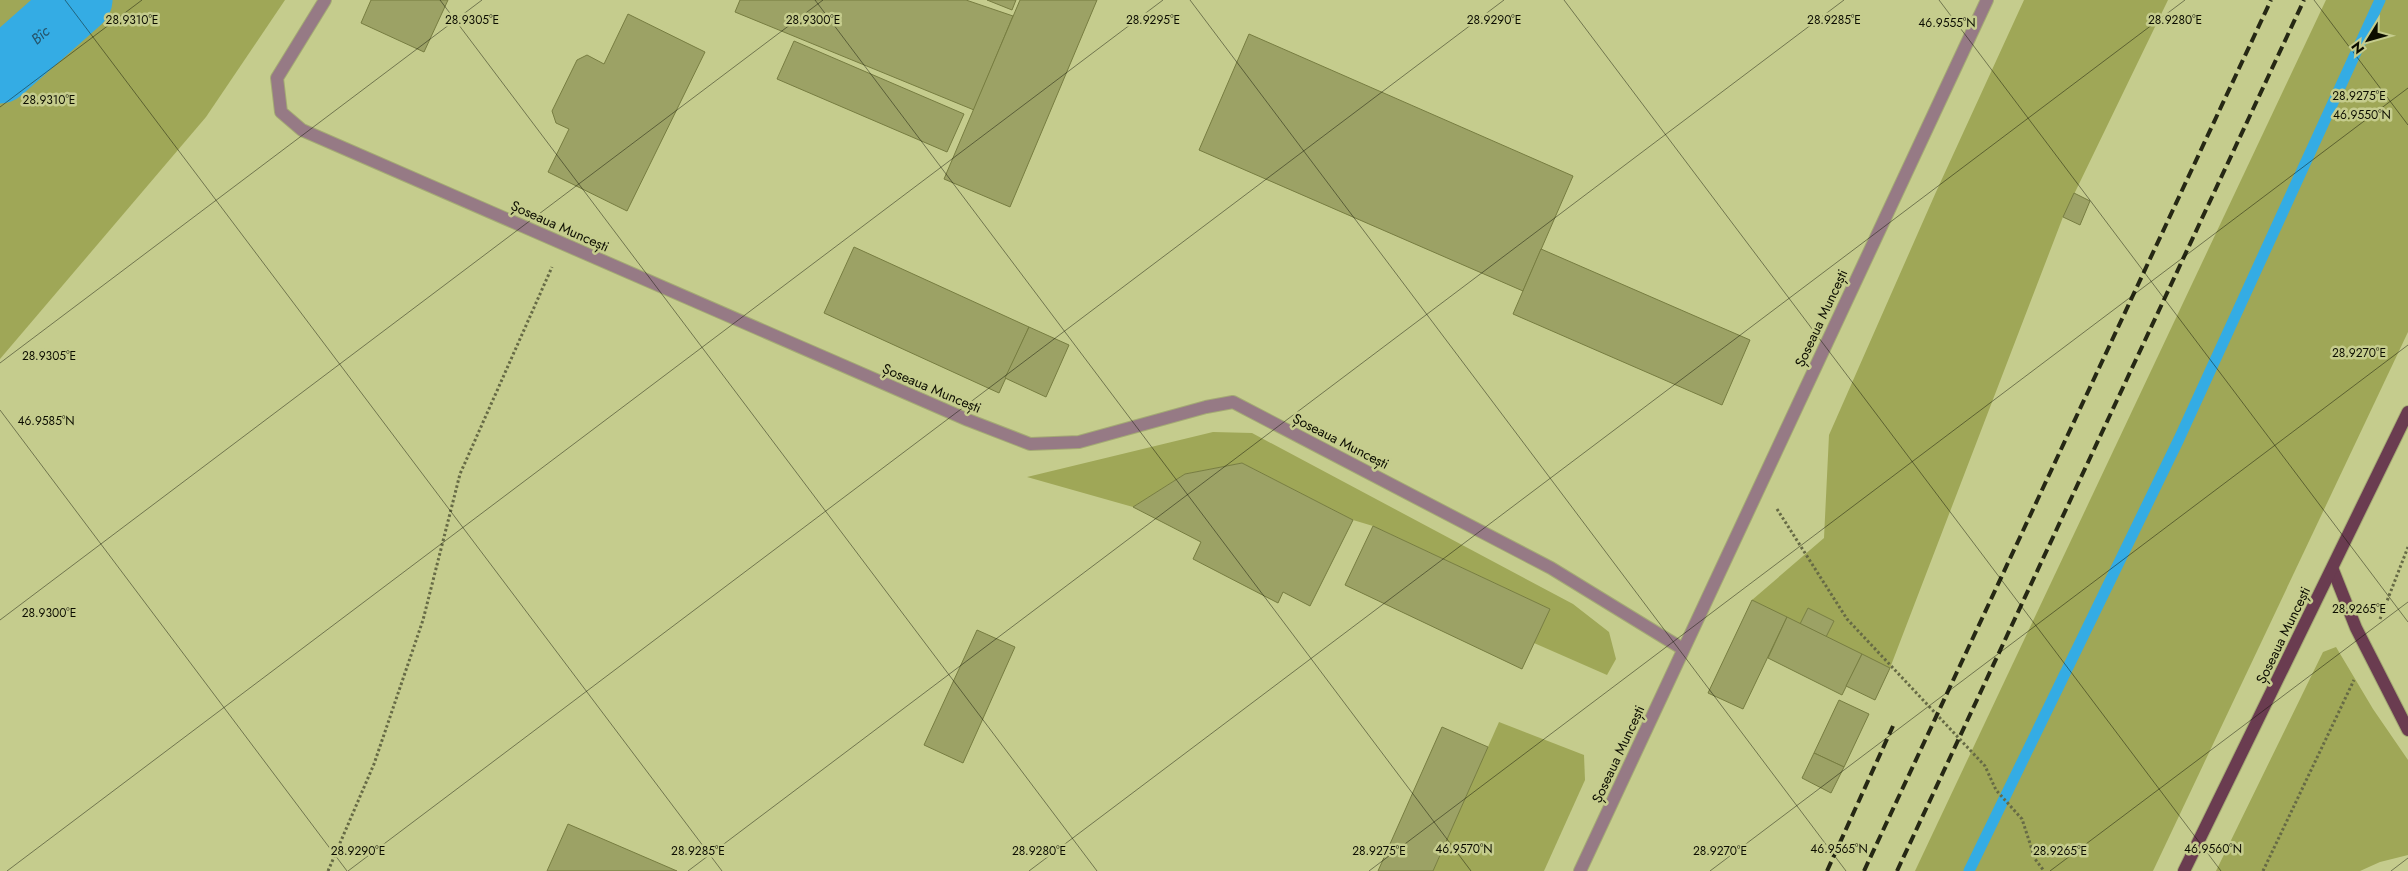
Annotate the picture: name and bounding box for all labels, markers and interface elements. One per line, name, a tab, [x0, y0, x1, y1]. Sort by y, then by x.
text: 28.9310°E	[106, 11, 158, 29]
text: 28.9305°E	[445, 11, 499, 29]
text: 28.9300°E	[786, 11, 840, 29]
text: 28.9295°E	[1126, 11, 1180, 29]
text: 28.9290°E	[1467, 11, 1521, 29]
text: 28.9285°E	[1807, 11, 1861, 29]
text: 28.9280°E	[2148, 11, 2202, 29]
text: 46.9555°N	[1918, 14, 1976, 32]
north arrow	[2343, 15, 2393, 65]
water label: Bîc	[26, 21, 55, 50]
text: N	[2346, 37, 2369, 58]
text: 28.9275°E	[2332, 87, 2386, 105]
text: 28.9310°E	[23, 91, 75, 109]
text: 46.9550°N	[2333, 106, 2391, 124]
street label: Șoseaua Muncești	[507, 195, 612, 258]
street label: Șoseaua Muncești	[1790, 266, 1853, 371]
text: 28.9270°E	[2332, 344, 2386, 362]
text: 28.9305°E	[22, 347, 76, 365]
street label: Șoseaua Muncești	[879, 358, 985, 419]
street label: Șoseaua Muncești	[1289, 408, 1393, 475]
text: 46.9585°N	[17, 412, 75, 430]
street label: Șoseaua Muncești	[2251, 583, 2316, 687]
text: 28.9265°E	[2332, 600, 2386, 618]
text: 28.9300°E	[22, 604, 76, 622]
street label: Șoseaua Muncești	[1587, 702, 1650, 807]
text: 46.9570°N	[1435, 840, 1493, 858]
text: 46.9565°N	[1810, 840, 1868, 858]
text: 46.9560°N	[2184, 840, 2242, 858]
text: 28.9290°E	[331, 842, 385, 860]
text: 28.9285°E	[671, 842, 725, 860]
text: 28.9280°E	[1012, 842, 1066, 860]
text: 28.9275°E	[1352, 842, 1406, 860]
text: 28.9270°E	[1693, 842, 1747, 860]
text: 28.9265°E	[2033, 842, 2087, 860]

